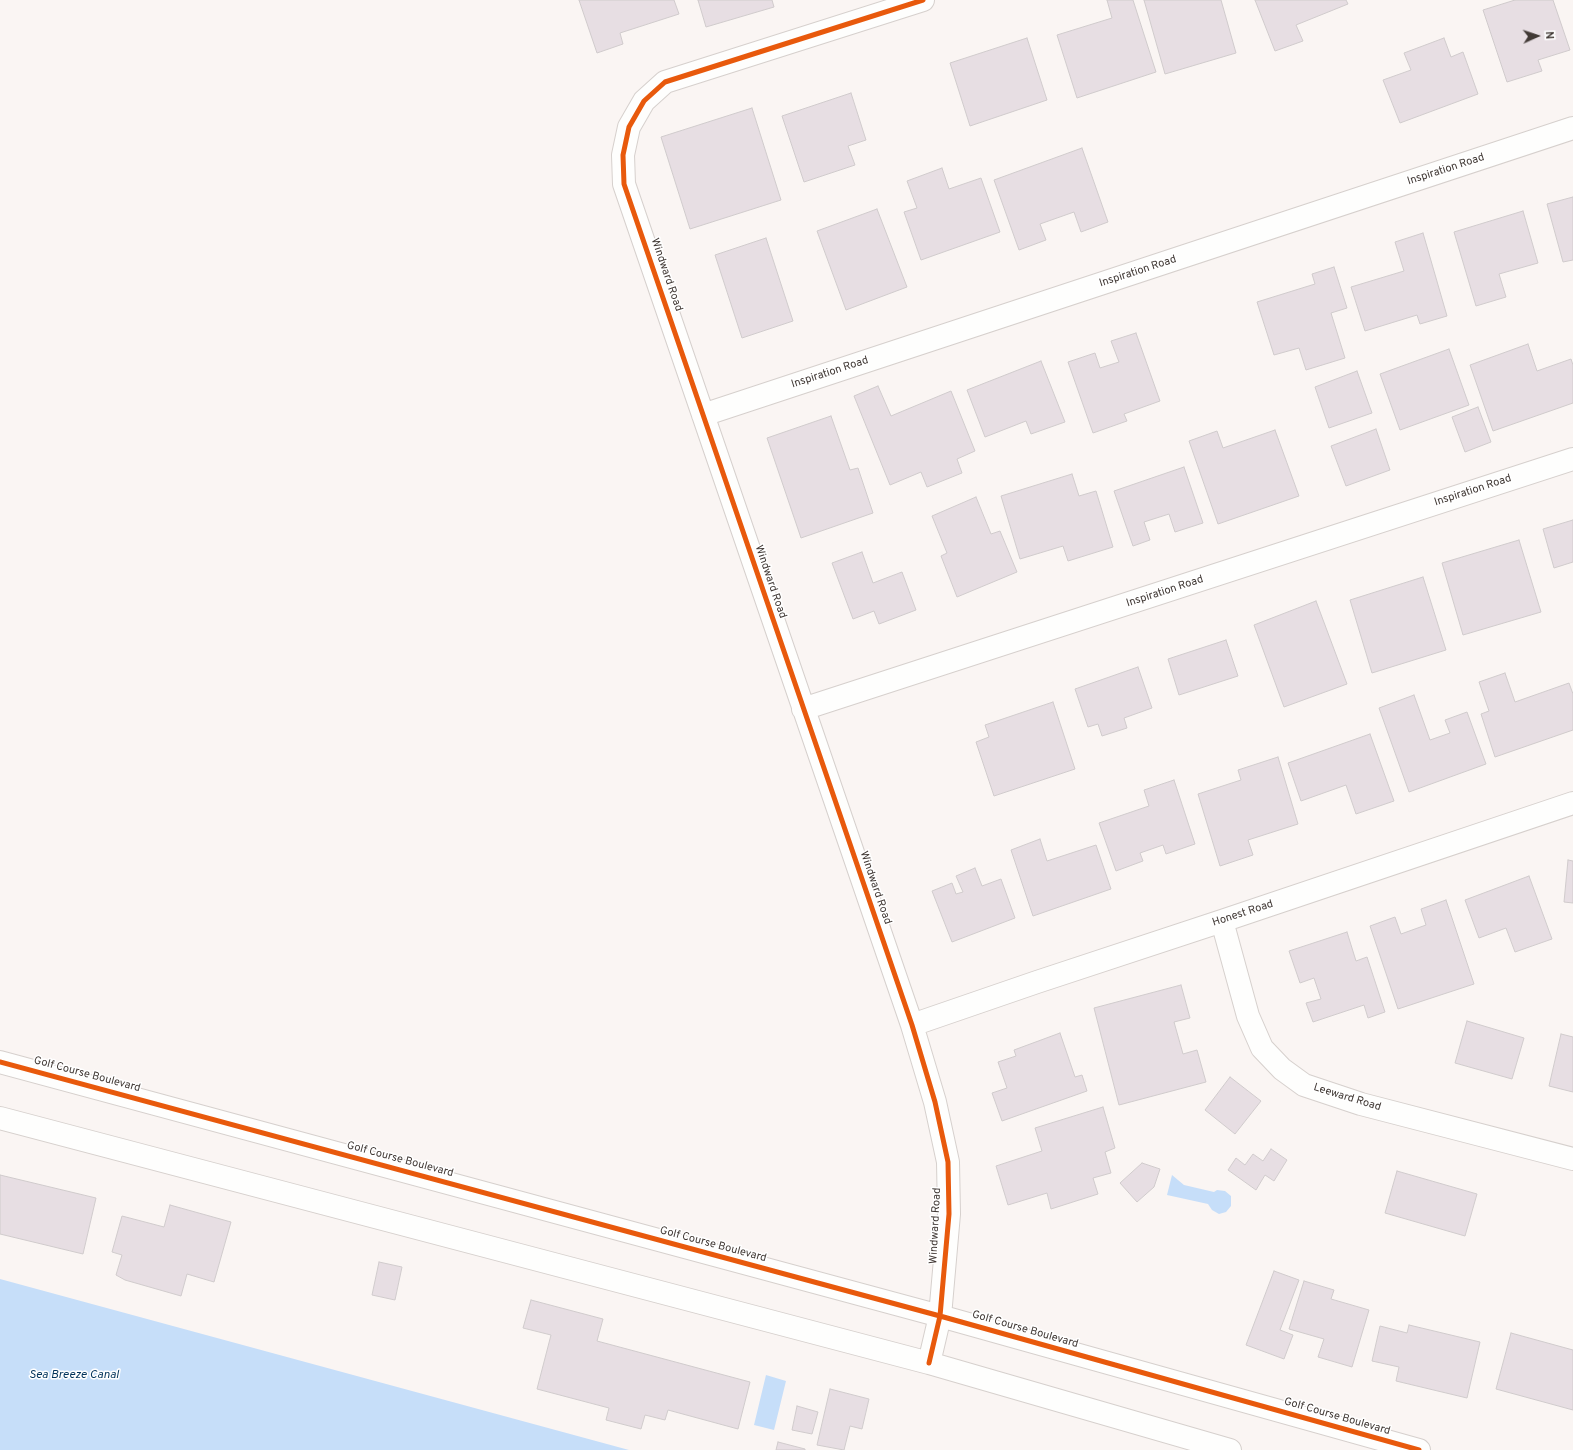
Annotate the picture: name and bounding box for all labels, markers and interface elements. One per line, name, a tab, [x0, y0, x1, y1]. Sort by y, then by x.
north arrow	[1517, 16, 1557, 56]
text: N	[1542, 31, 1556, 40]
street label: Inspiration Road	[1406, 151, 1486, 189]
street label: Windward Road	[647, 237, 685, 313]
street label: Inspiration Road	[1098, 253, 1178, 291]
street label: Inspiration Road	[790, 354, 870, 392]
street label: Inspiration Road	[1433, 472, 1513, 510]
street label: Windward Road	[751, 544, 789, 620]
street label: Inspiration Road	[1125, 573, 1205, 611]
street label: Windward Road	[856, 850, 894, 926]
street label: Honest Road	[1211, 898, 1275, 930]
street label: Golf Course Boulevard	[32, 1054, 142, 1096]
street label: Leeward Road	[1312, 1081, 1382, 1115]
street label: Golf Course Boulevard	[345, 1139, 455, 1181]
street label: Windward Road	[927, 1187, 945, 1265]
street label: Golf Course Boulevard	[658, 1224, 768, 1266]
street label: Golf Course Boulevard	[970, 1309, 1080, 1351]
water label: Sea Breeze Canal	[29, 1369, 119, 1383]
street label: Golf Course Boulevard	[1282, 1396, 1392, 1438]

